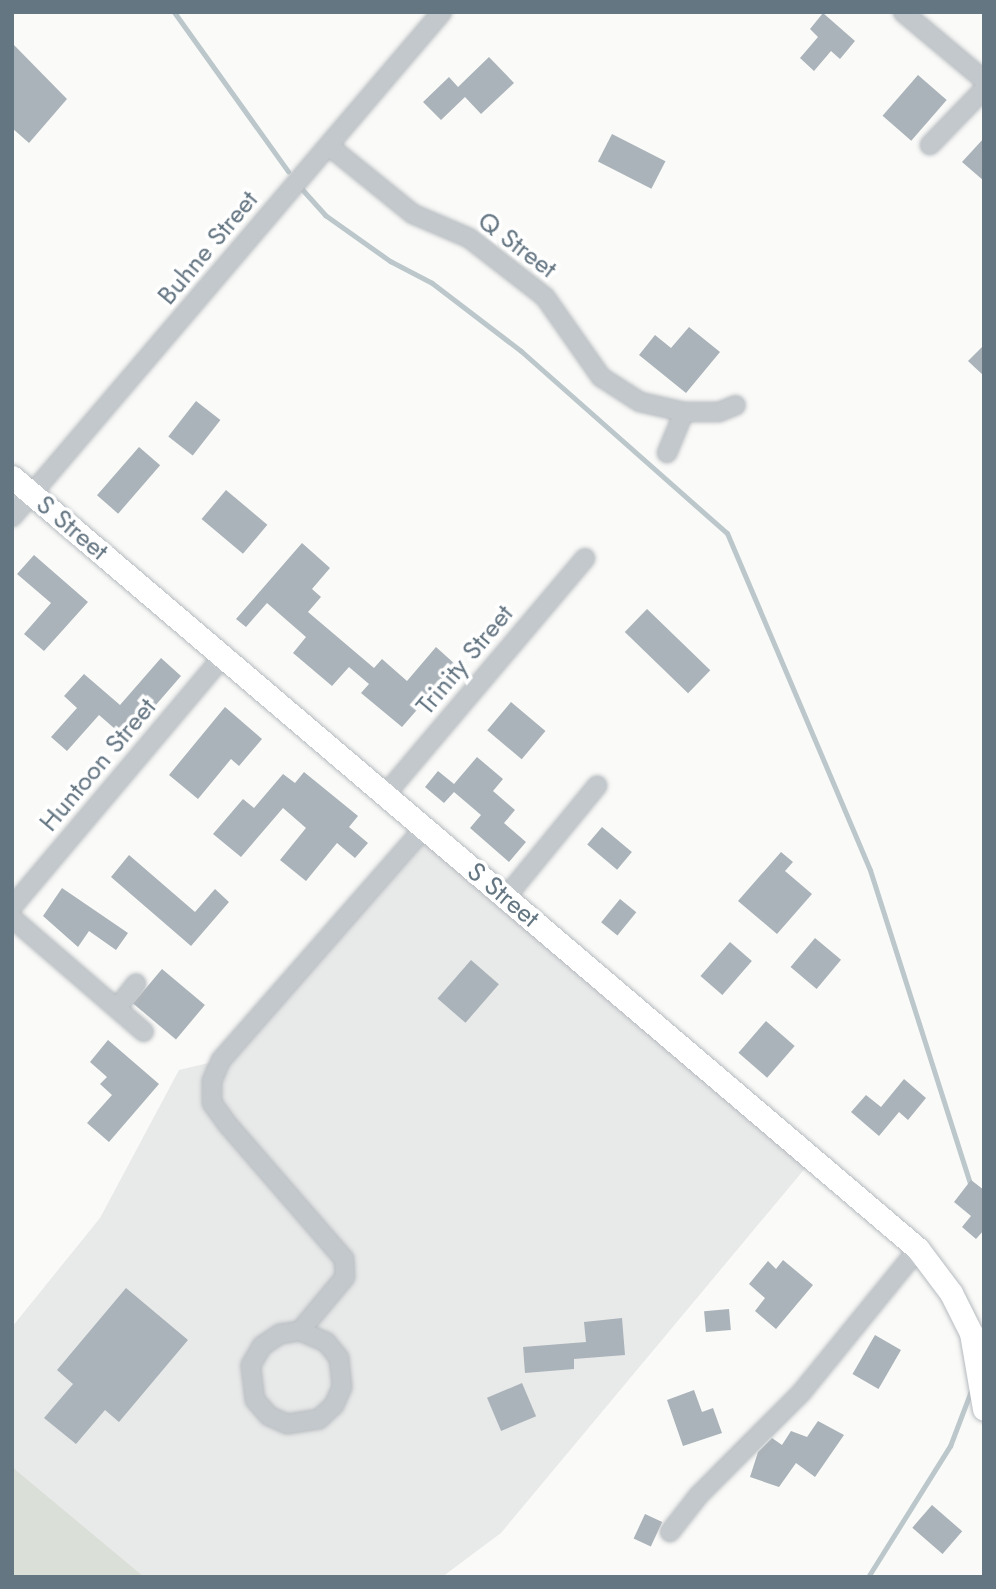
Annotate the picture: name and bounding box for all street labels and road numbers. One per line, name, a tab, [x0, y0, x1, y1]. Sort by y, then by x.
street label: Buhne Street	[151, 185, 265, 311]
street label: Q Street	[472, 205, 562, 285]
street label: S Street	[30, 489, 114, 567]
street label: Trinity Street	[410, 599, 520, 721]
street label: Huntoon Street	[33, 692, 163, 838]
street label: S Street	[461, 856, 545, 934]

